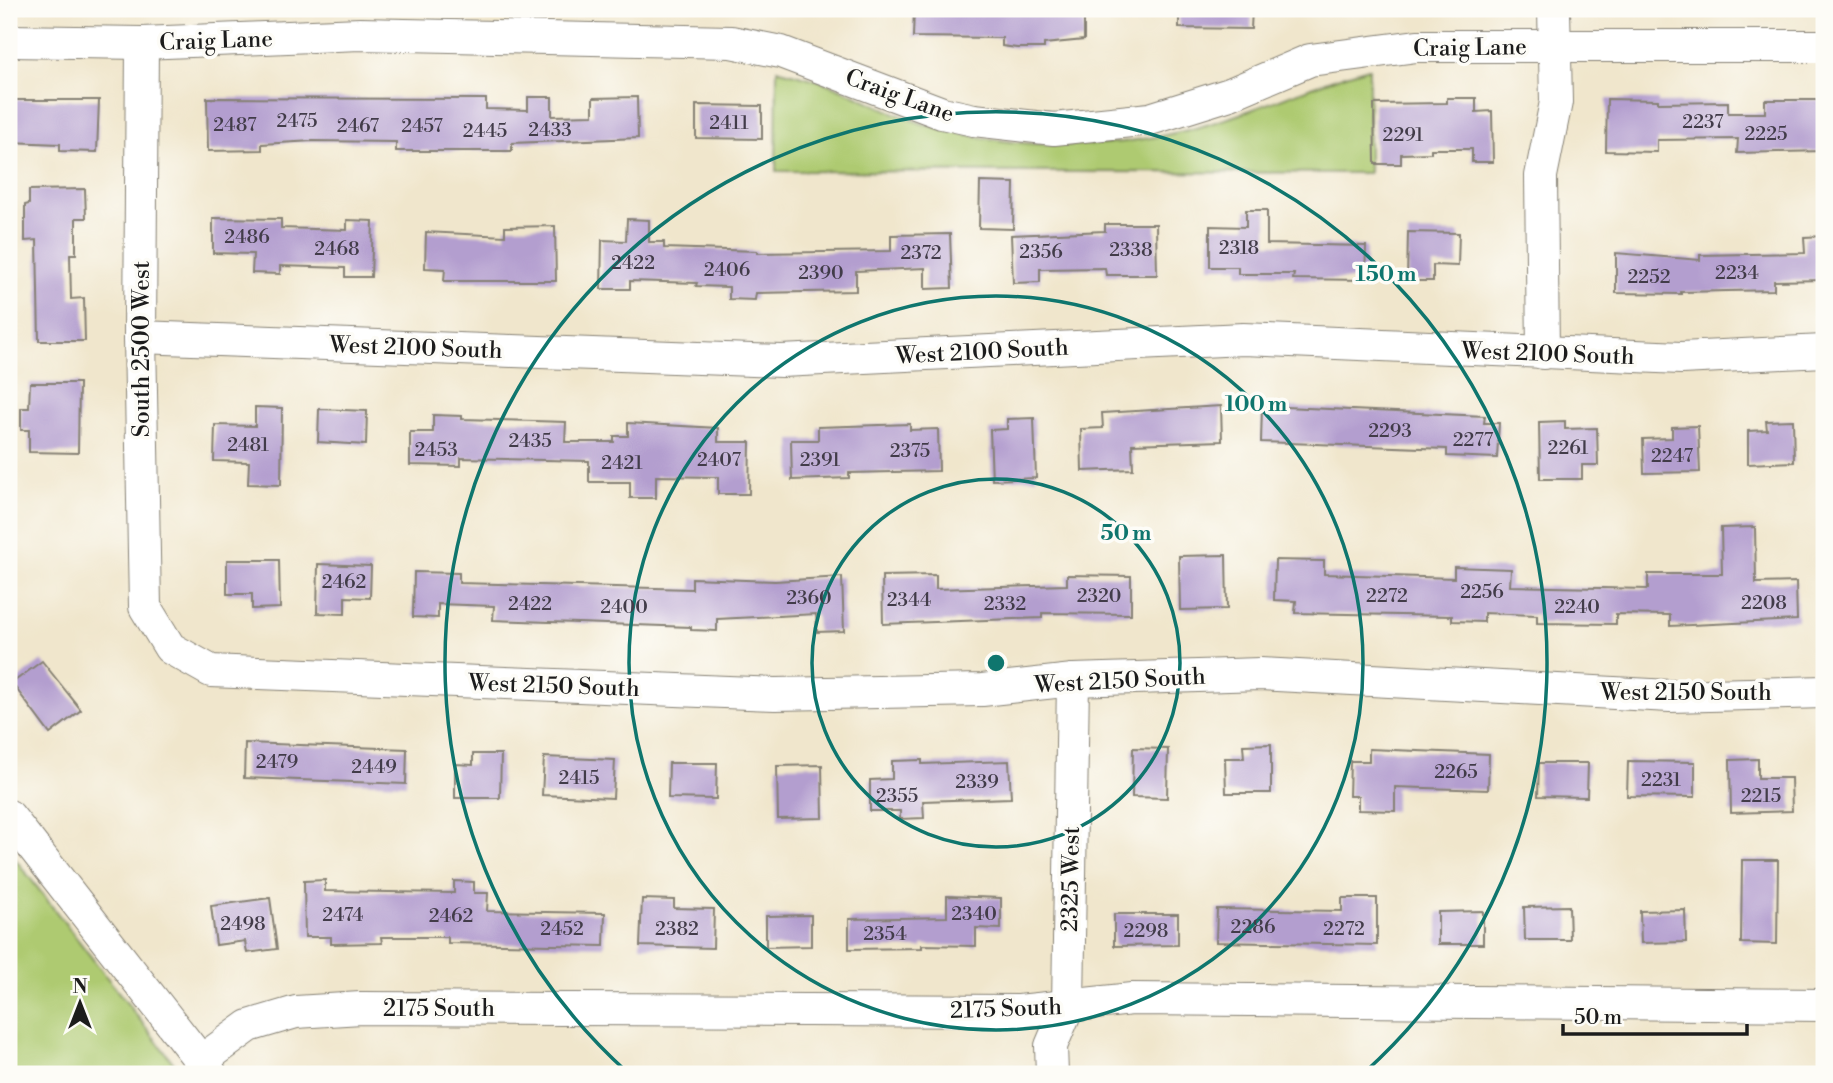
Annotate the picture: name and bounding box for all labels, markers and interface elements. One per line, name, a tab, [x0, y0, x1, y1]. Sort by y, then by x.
street label: Craig Lane	[159, 25, 273, 57]
street label: Craig Lane	[1413, 33, 1527, 63]
street label: Craig Lane	[841, 63, 958, 129]
house number: 2475	[276, 109, 318, 133]
house number: 2237	[1682, 110, 1724, 134]
house number: 2411	[709, 111, 749, 135]
house number: 2487	[213, 113, 257, 137]
house number: 2467	[337, 114, 380, 138]
house number: 2457	[401, 114, 443, 138]
house number: 2433	[528, 118, 572, 142]
house number: 2445	[463, 119, 507, 143]
house number: 2225	[1745, 122, 1787, 146]
house number: 2291	[1383, 123, 1423, 147]
house number: 2486	[224, 225, 270, 249]
house number: 2318	[1219, 236, 1259, 260]
house number: 2468	[314, 237, 360, 261]
house number: 2338	[1109, 238, 1153, 262]
house number: 2356	[1019, 240, 1063, 264]
house number: 2372	[900, 241, 942, 265]
house number: 2422	[611, 251, 655, 275]
house number: 2406	[704, 258, 750, 282]
street label: South 2500 West	[128, 261, 156, 437]
house number: 2390	[798, 261, 844, 285]
house number: 2234	[1715, 261, 1759, 285]
text: 150 m	[1356, 262, 1416, 288]
house number: 2252	[1628, 265, 1670, 289]
street label: West 2100 South	[328, 331, 503, 365]
street label: West 2100 South	[894, 333, 1070, 371]
street label: West 2100 South	[1460, 337, 1635, 371]
text: 100 m	[1225, 392, 1287, 418]
house number: 2293	[1368, 419, 1412, 443]
house number: 2277	[1453, 428, 1494, 452]
house number: 2435	[508, 429, 552, 453]
house number: 2481	[227, 433, 269, 457]
house number: 2261	[1548, 436, 1588, 460]
house number: 2453	[414, 438, 458, 462]
house number: 2375	[890, 439, 930, 463]
house number: 2247	[1651, 444, 1693, 468]
house number: 2407	[697, 448, 742, 472]
house number: 2391	[800, 448, 840, 472]
house number: 2421	[601, 451, 643, 475]
text: 50 m	[1101, 521, 1151, 547]
house number: 2462	[322, 570, 366, 594]
house number: 2256	[1460, 580, 1504, 604]
house number: 2320	[1077, 584, 1121, 608]
house number: 2272	[1366, 584, 1408, 608]
house number: 2360	[786, 586, 832, 610]
house number: 2344	[887, 588, 931, 612]
house number: 2208	[1741, 591, 1787, 615]
house number: 2422	[508, 592, 552, 616]
house number: 2332	[984, 592, 1026, 616]
house number: 2400	[600, 595, 648, 619]
house number: 2240	[1554, 595, 1600, 619]
centre of rings	[984, 651, 1008, 675]
street label: West 2150 South	[1033, 663, 1207, 700]
street label: West 2150 South	[467, 669, 640, 703]
street label: West 2150 South	[1599, 679, 1772, 707]
house number: 2479	[256, 750, 298, 774]
house number: 2449	[351, 755, 397, 779]
house number: 2265	[1434, 760, 1478, 784]
house number: 2415	[559, 766, 599, 790]
house number: 2231	[1641, 768, 1681, 792]
house number: 2339	[955, 770, 999, 794]
house number: 2355	[876, 784, 918, 808]
house number: 2215	[1741, 784, 1781, 808]
street label: 2325 West	[1056, 826, 1086, 932]
house number: 2340	[951, 902, 997, 926]
house number: 2474	[322, 903, 364, 927]
house number: 2462	[429, 904, 473, 928]
house number: 2498	[220, 912, 266, 936]
house number: 2286	[1231, 915, 1275, 939]
house number: 2452	[540, 917, 584, 941]
house number: 2382	[655, 917, 699, 941]
house number: 2272	[1323, 917, 1365, 941]
house number: 2298	[1124, 919, 1168, 943]
house number: 2354	[863, 922, 907, 946]
north arrow	[46, 968, 116, 1038]
text: N	[72, 975, 88, 999]
scale bar	[1563, 992, 1747, 1036]
street label: 2175 South	[950, 993, 1063, 1025]
street label: 2175 South	[383, 995, 495, 1023]
text: 50 m	[1574, 1005, 1622, 1031]

